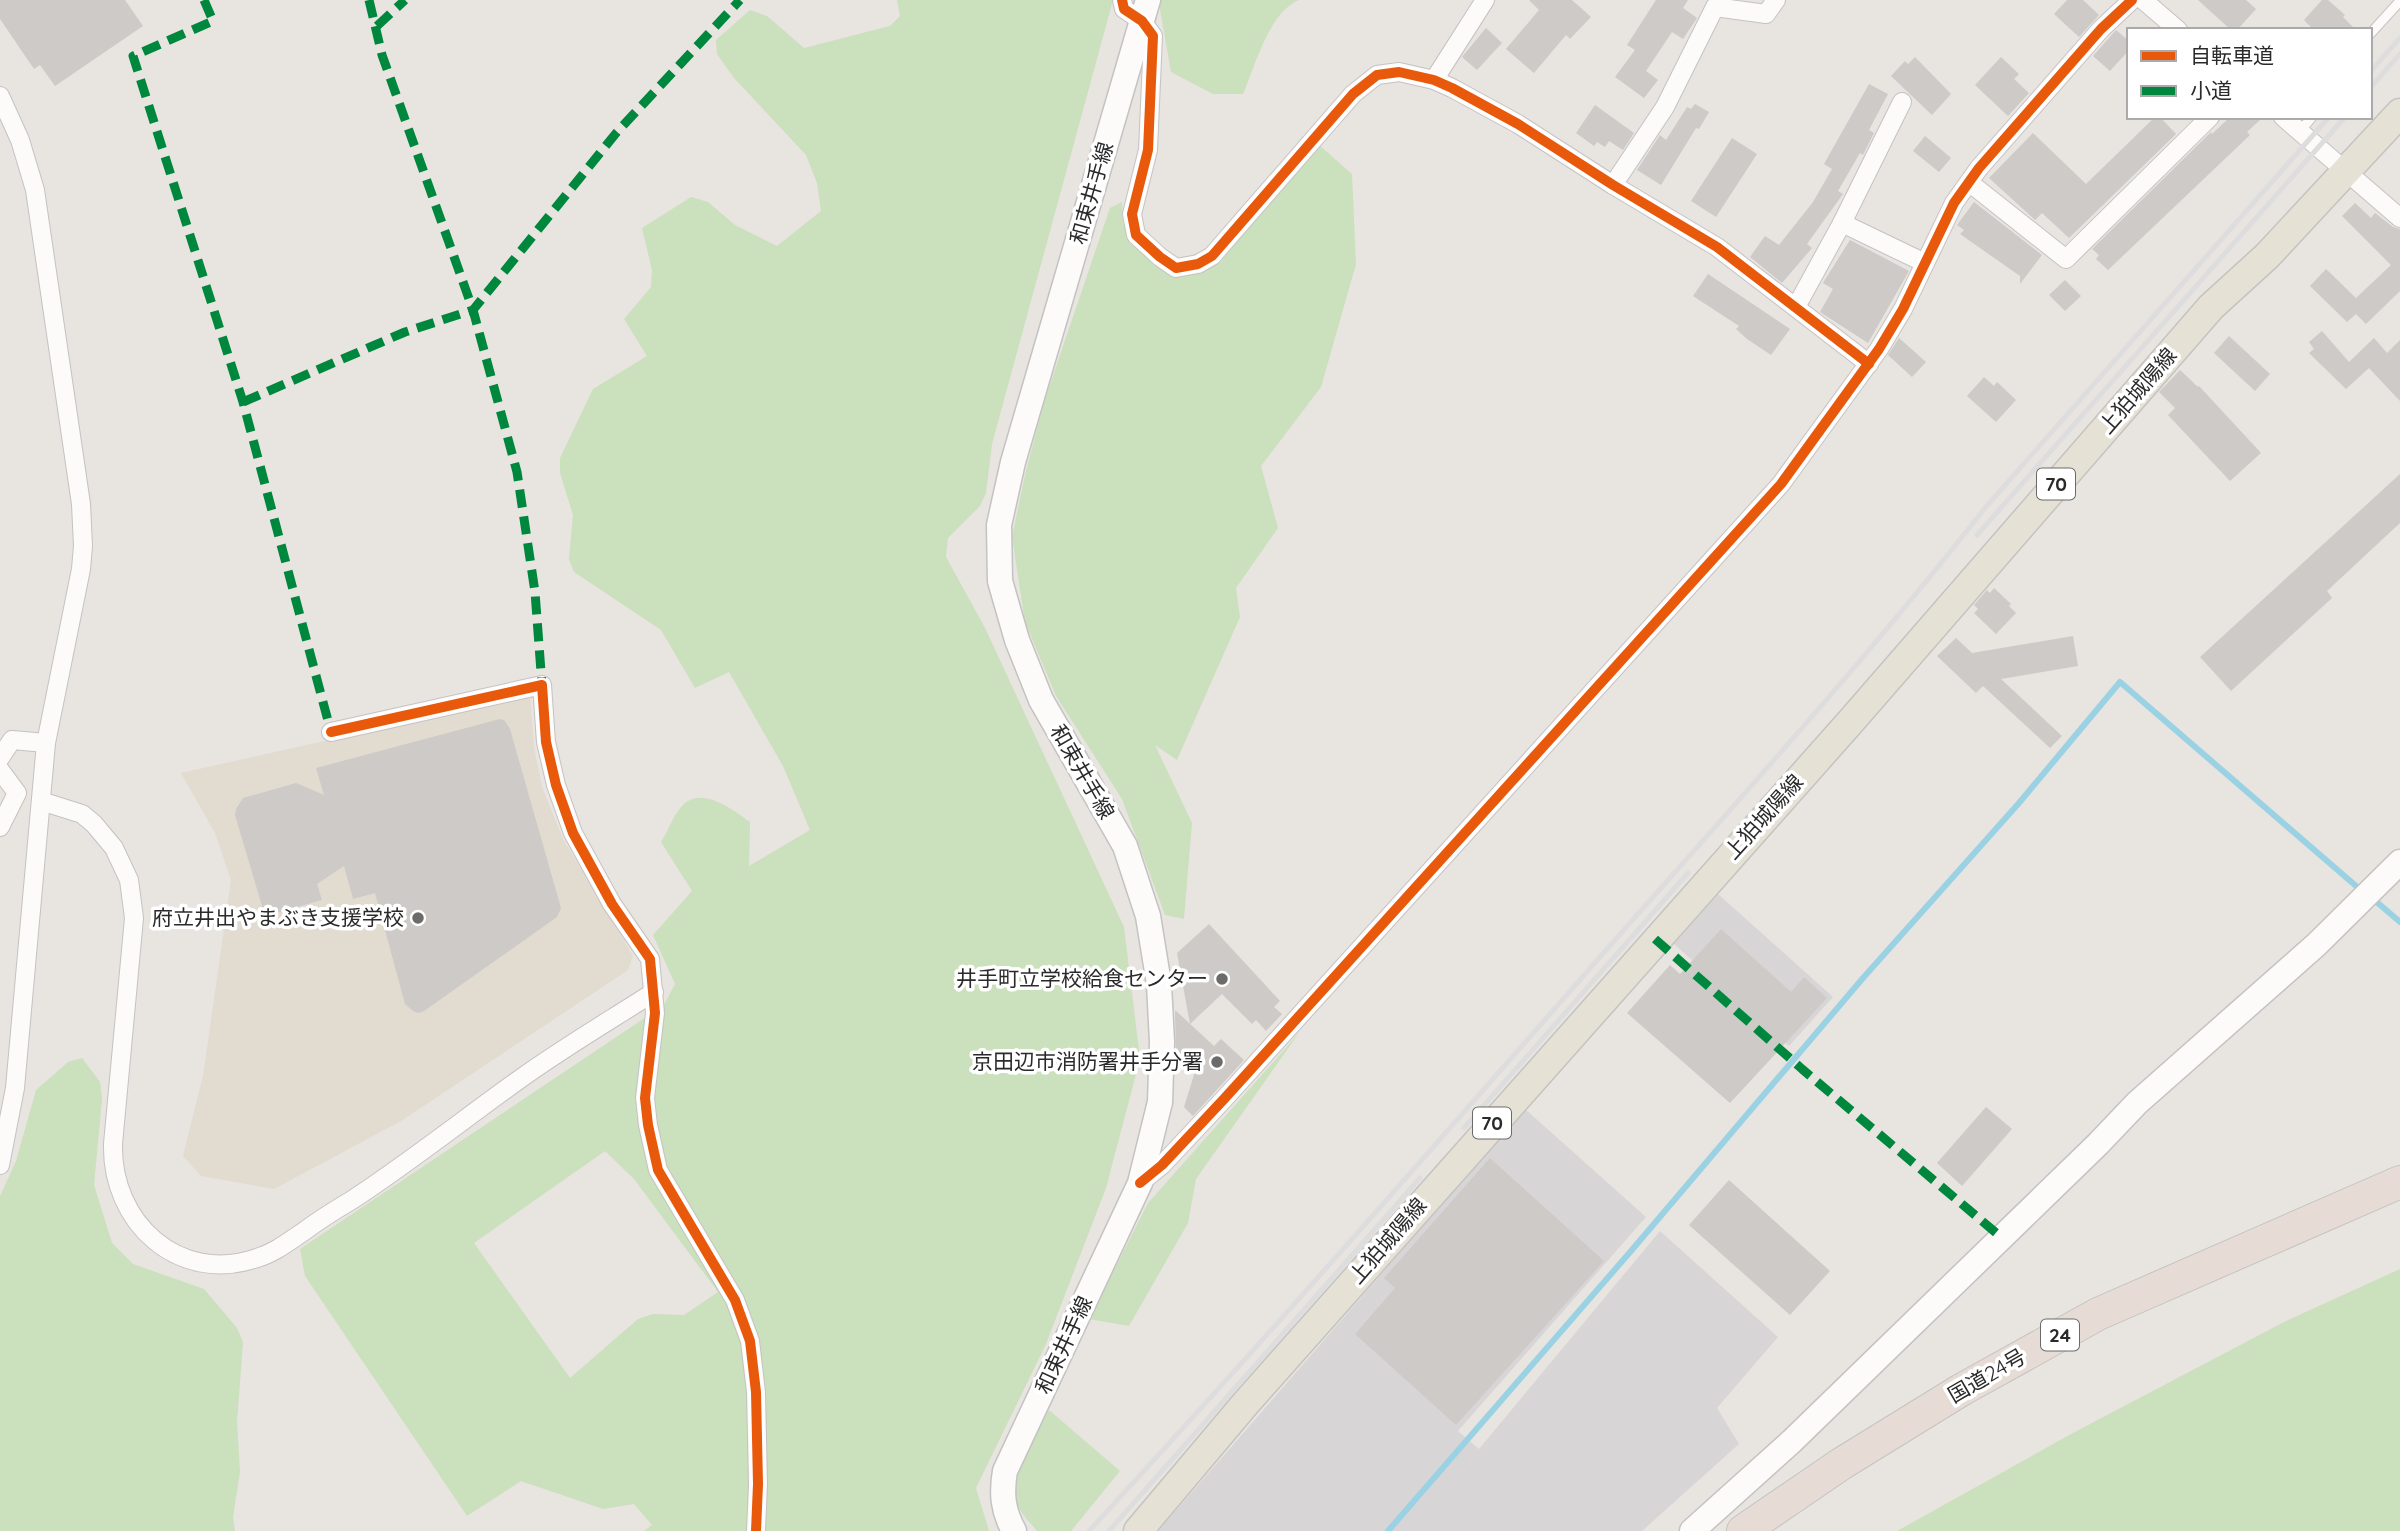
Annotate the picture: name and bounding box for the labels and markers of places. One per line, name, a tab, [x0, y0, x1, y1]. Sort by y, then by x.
place label: 府立井出やまぶき支援学校	[152, 904, 404, 930]
marker: 府立井出やまぶき支援学校	[410, 910, 426, 926]
place label: 井手町立学校給食センター	[956, 965, 1208, 991]
marker: 井手町立学校給食センター	[1214, 971, 1230, 987]
place label: 京田辺市消防署井手分署	[972, 1048, 1203, 1074]
marker: 京田辺市消防署井手分署	[1209, 1054, 1225, 1070]

